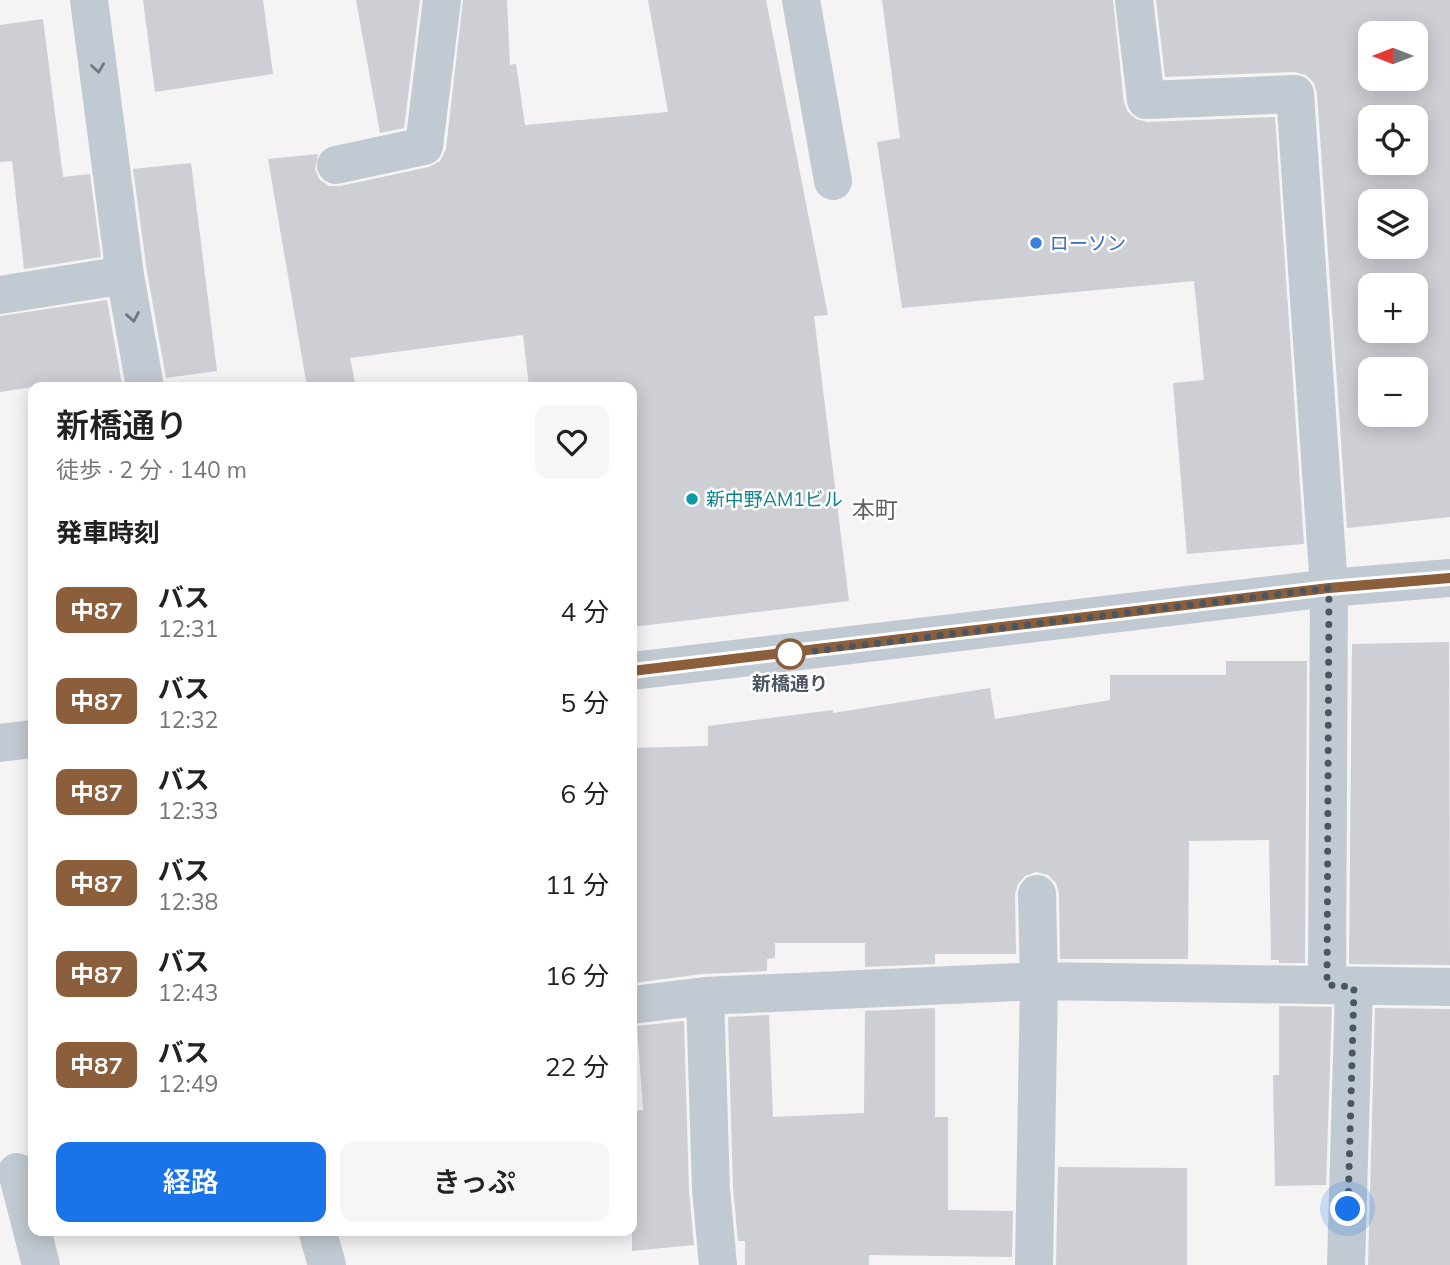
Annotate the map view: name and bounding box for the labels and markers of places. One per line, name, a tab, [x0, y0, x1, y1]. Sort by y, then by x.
place label: ローソン	[1050, 231, 1126, 255]
marker: ローソン	[1028, 235, 1044, 251]
place label: 新中野AM1ビル	[706, 487, 843, 511]
marker: 新中野AM1ビル	[684, 491, 700, 507]
marker: 新橋通り	[775, 639, 805, 669]
place label: 新橋通り	[752, 671, 828, 695]

